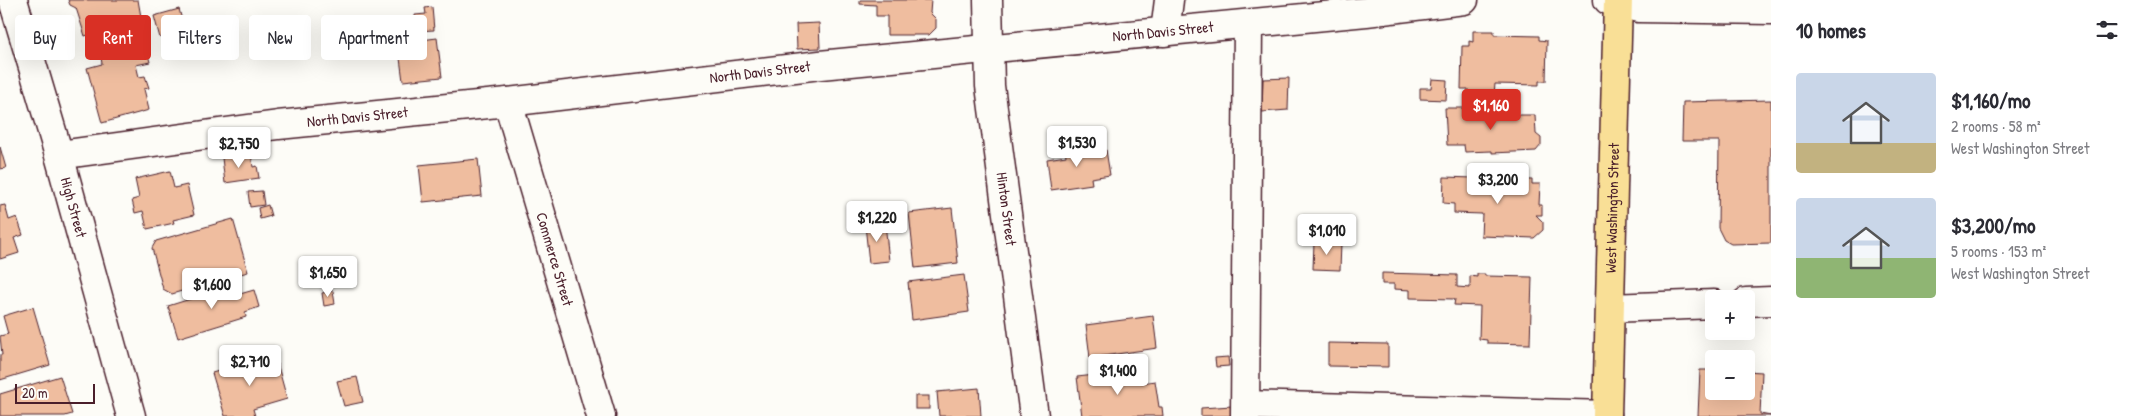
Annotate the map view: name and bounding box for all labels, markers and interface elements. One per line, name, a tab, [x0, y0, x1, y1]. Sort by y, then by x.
chip: Buy	[15, 15, 75, 60]
chip: Rent	[85, 15, 151, 60]
chip: Filters	[161, 15, 239, 60]
chip: New	[249, 15, 311, 60]
chip: Apartment	[321, 15, 427, 60]
street label: North Davis Street	[1111, 16, 1215, 47]
text: 10 homes	[1796, 16, 1866, 45]
icon: filters	[2093, 16, 2121, 44]
street label: North Davis Street	[708, 55, 812, 88]
text: $1,160/mo	[1951, 86, 2031, 115]
pin: $1,160	[1450, 88, 1532, 131]
icon: home	[1836, 93, 1896, 153]
text: $1,160	[1473, 94, 1509, 116]
street label: North Davis Street	[306, 101, 410, 132]
text: 2 rooms · 58 m²	[1951, 115, 2041, 137]
pin: $2,750	[198, 126, 280, 169]
pin: $1,530	[1036, 126, 1118, 168]
text: $1,530	[1058, 131, 1096, 153]
text: $2,750	[219, 132, 259, 154]
text: West Washington Street	[1951, 137, 2090, 159]
street label: West Washington Street	[1600, 142, 1624, 273]
pin: $3,200	[1457, 162, 1539, 205]
text: $3,200	[1478, 168, 1518, 190]
street label: Hinton Street	[992, 171, 1022, 248]
street label: High Street	[56, 175, 92, 241]
pin: $1,220	[836, 200, 918, 243]
text: $1,220	[857, 206, 897, 228]
street label: Commerce Street	[531, 210, 579, 309]
text: $3,200/mo	[1951, 211, 2036, 240]
pin: $1,010	[1286, 214, 1368, 256]
icon: home	[1836, 218, 1896, 278]
text: $1,010	[1308, 219, 1346, 241]
text: 5 rooms · 153 m²	[1951, 240, 2046, 262]
pin: $1,650	[287, 256, 369, 298]
text: $1,650	[309, 261, 347, 283]
text: West Washington Street	[1951, 262, 2090, 284]
pin: $1,600	[171, 268, 253, 310]
text: $1,600	[193, 273, 231, 295]
map controls	[1705, 290, 1755, 400]
button: +	[1705, 290, 1755, 340]
pin: $2,710	[209, 344, 291, 387]
text: $2,710	[230, 350, 270, 372]
button: −	[1705, 350, 1755, 400]
pin: $1,400	[1077, 354, 1159, 396]
text: $1,400	[1099, 359, 1137, 381]
scale bar	[15, 381, 95, 404]
text: 20 m	[22, 383, 48, 402]

